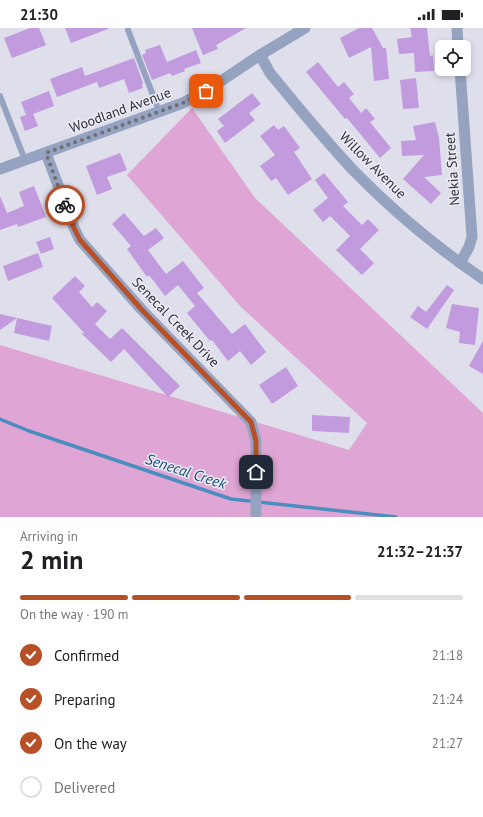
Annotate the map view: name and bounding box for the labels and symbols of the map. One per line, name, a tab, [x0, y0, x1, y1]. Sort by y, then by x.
pin	[189, 74, 223, 108]
street label: Woodland Avenue	[67, 83, 173, 137]
street label: Willow Avenue	[336, 128, 410, 202]
street label: Nekia Street	[440, 131, 464, 206]
courier	[45, 185, 85, 225]
street label: Senecal Creek Drive	[128, 273, 224, 371]
water label: Senecal Creek	[143, 449, 230, 493]
pin	[239, 455, 273, 489]

